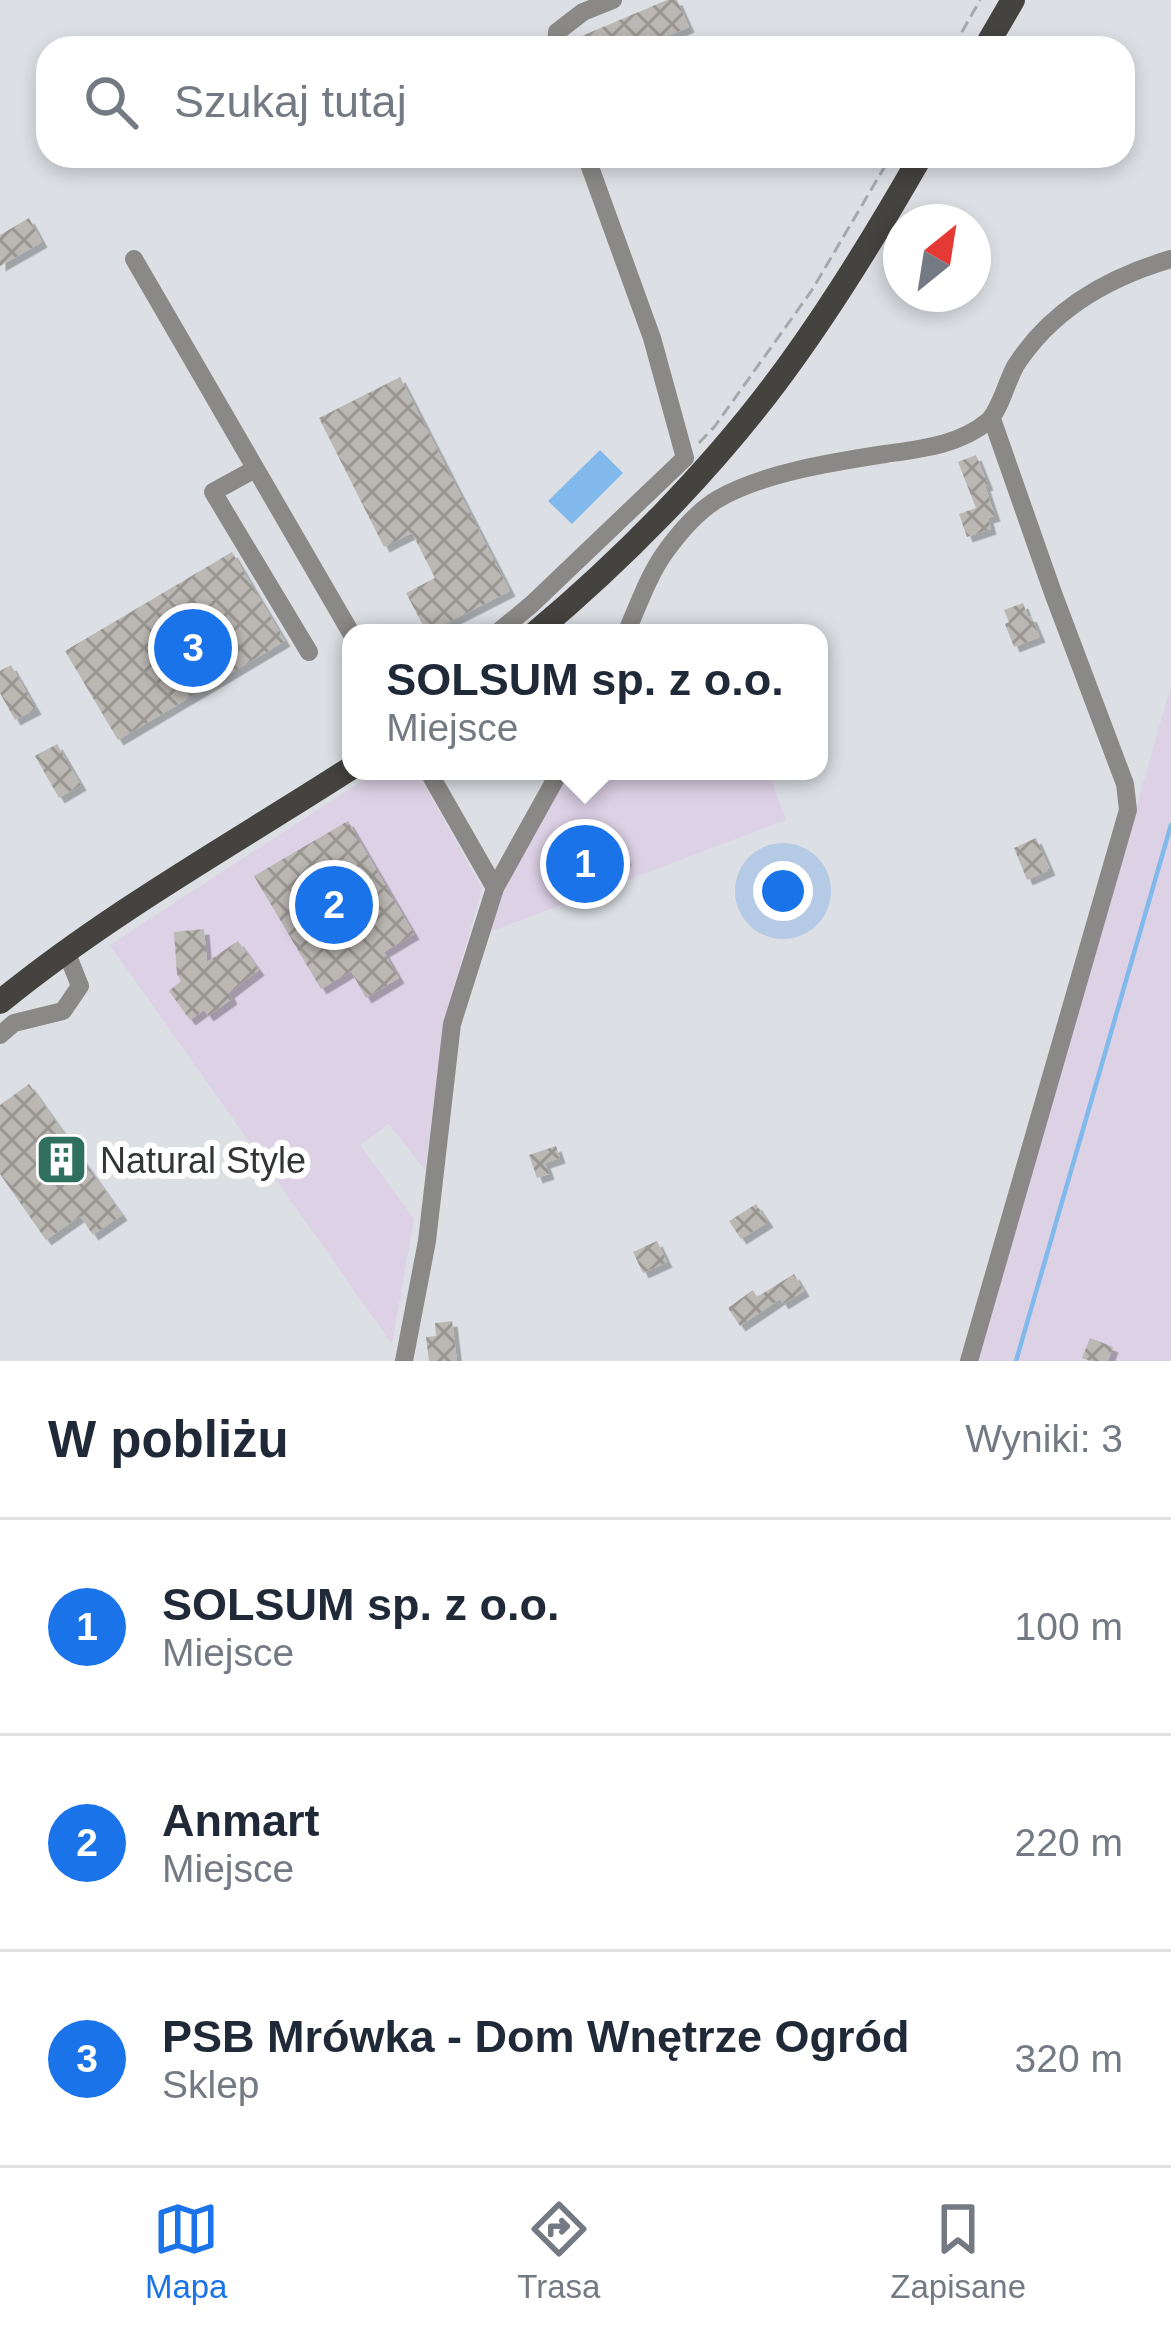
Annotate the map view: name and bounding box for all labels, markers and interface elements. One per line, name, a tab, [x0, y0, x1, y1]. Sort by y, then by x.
search box	[36, 36, 1135, 168]
icon: search	[78, 69, 144, 135]
text: Szukaj tutaj	[174, 76, 407, 127]
north arrow	[883, 204, 991, 312]
pin: 3	[154, 603, 232, 693]
popup	[342, 624, 828, 780]
text: SOLSUM sp. z o.o.	[386, 654, 784, 705]
text: Miejsce	[386, 706, 518, 749]
pin: 1	[546, 819, 624, 909]
pin: 2	[295, 860, 373, 950]
your location	[753, 861, 813, 921]
building icon: Natural Style	[33, 1132, 89, 1188]
place label: Natural Style	[100, 1140, 306, 1181]
text: W pobliżu	[48, 1411, 289, 1468]
text: Wyniki: 3	[965, 1417, 1123, 1460]
text: SOLSUM sp. z o.o.	[162, 1579, 560, 1630]
text: 1	[76, 1605, 98, 1648]
text: 100 m	[1015, 1605, 1123, 1648]
text: Miejsce	[162, 1631, 294, 1674]
text: Anmart	[162, 1795, 320, 1846]
text: 2	[76, 1821, 98, 1864]
text: 220 m	[1015, 1821, 1123, 1864]
text: Miejsce	[162, 1847, 294, 1890]
text: PSB Mrówka - Dom Wnętrze Ogród	[162, 2011, 910, 2062]
text: 3	[76, 2037, 98, 2080]
text: 320 m	[1015, 2037, 1123, 2080]
text: Sklep	[162, 2063, 260, 2106]
tab: Mapa	[145, 2196, 227, 2306]
tab: Trasa	[517, 2196, 600, 2306]
tab: Zapisane	[890, 2196, 1026, 2306]

